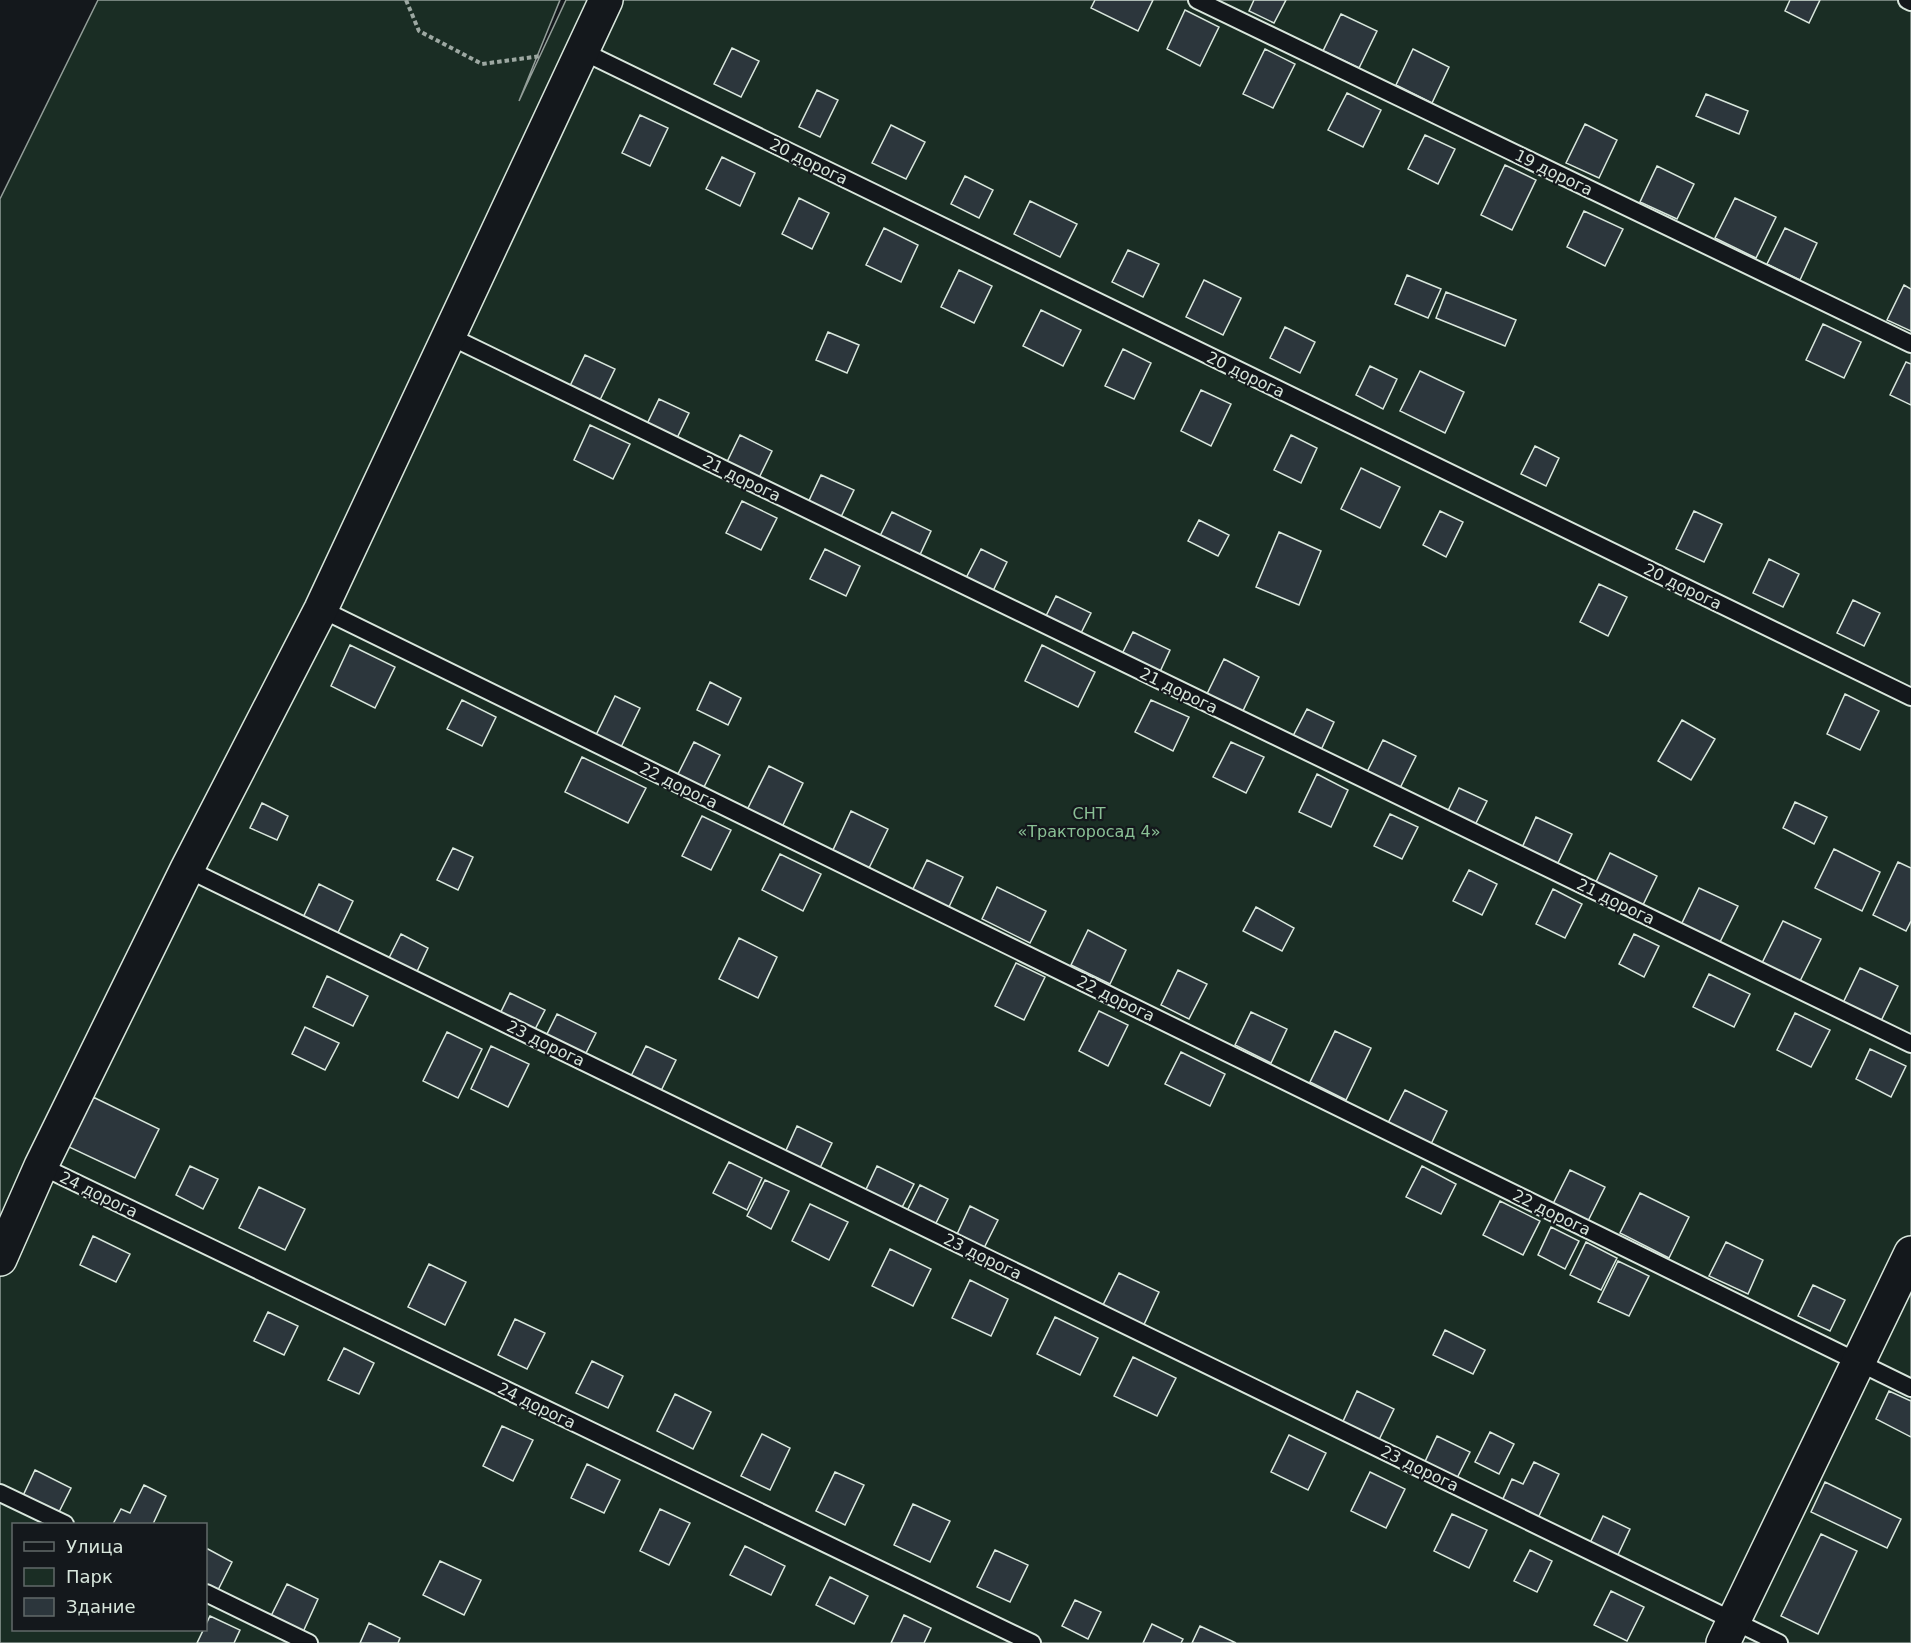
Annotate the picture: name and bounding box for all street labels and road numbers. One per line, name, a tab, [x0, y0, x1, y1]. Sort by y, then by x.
street label: 20 дорога	[767, 134, 851, 188]
street label: 19 дорога	[1512, 145, 1596, 199]
street label: 20 дорога	[1204, 347, 1288, 401]
street label: 21 дорога	[700, 451, 784, 505]
street label: 20 дорога	[1641, 559, 1725, 613]
street label: 21 дорога	[1137, 663, 1221, 717]
street label: 22 дорога	[637, 758, 721, 812]
street label: 21 дорога	[1574, 874, 1658, 928]
street label: 22 дорога	[1074, 971, 1158, 1025]
street label: 23 дорога	[504, 1016, 588, 1070]
street label: 24 дорога	[57, 1167, 141, 1221]
street label: 22 дорога	[1510, 1185, 1594, 1239]
street label: 23 дорога	[941, 1229, 1025, 1283]
street label: 24 дорога	[495, 1378, 579, 1432]
street label: 23 дорога	[1378, 1441, 1462, 1495]

